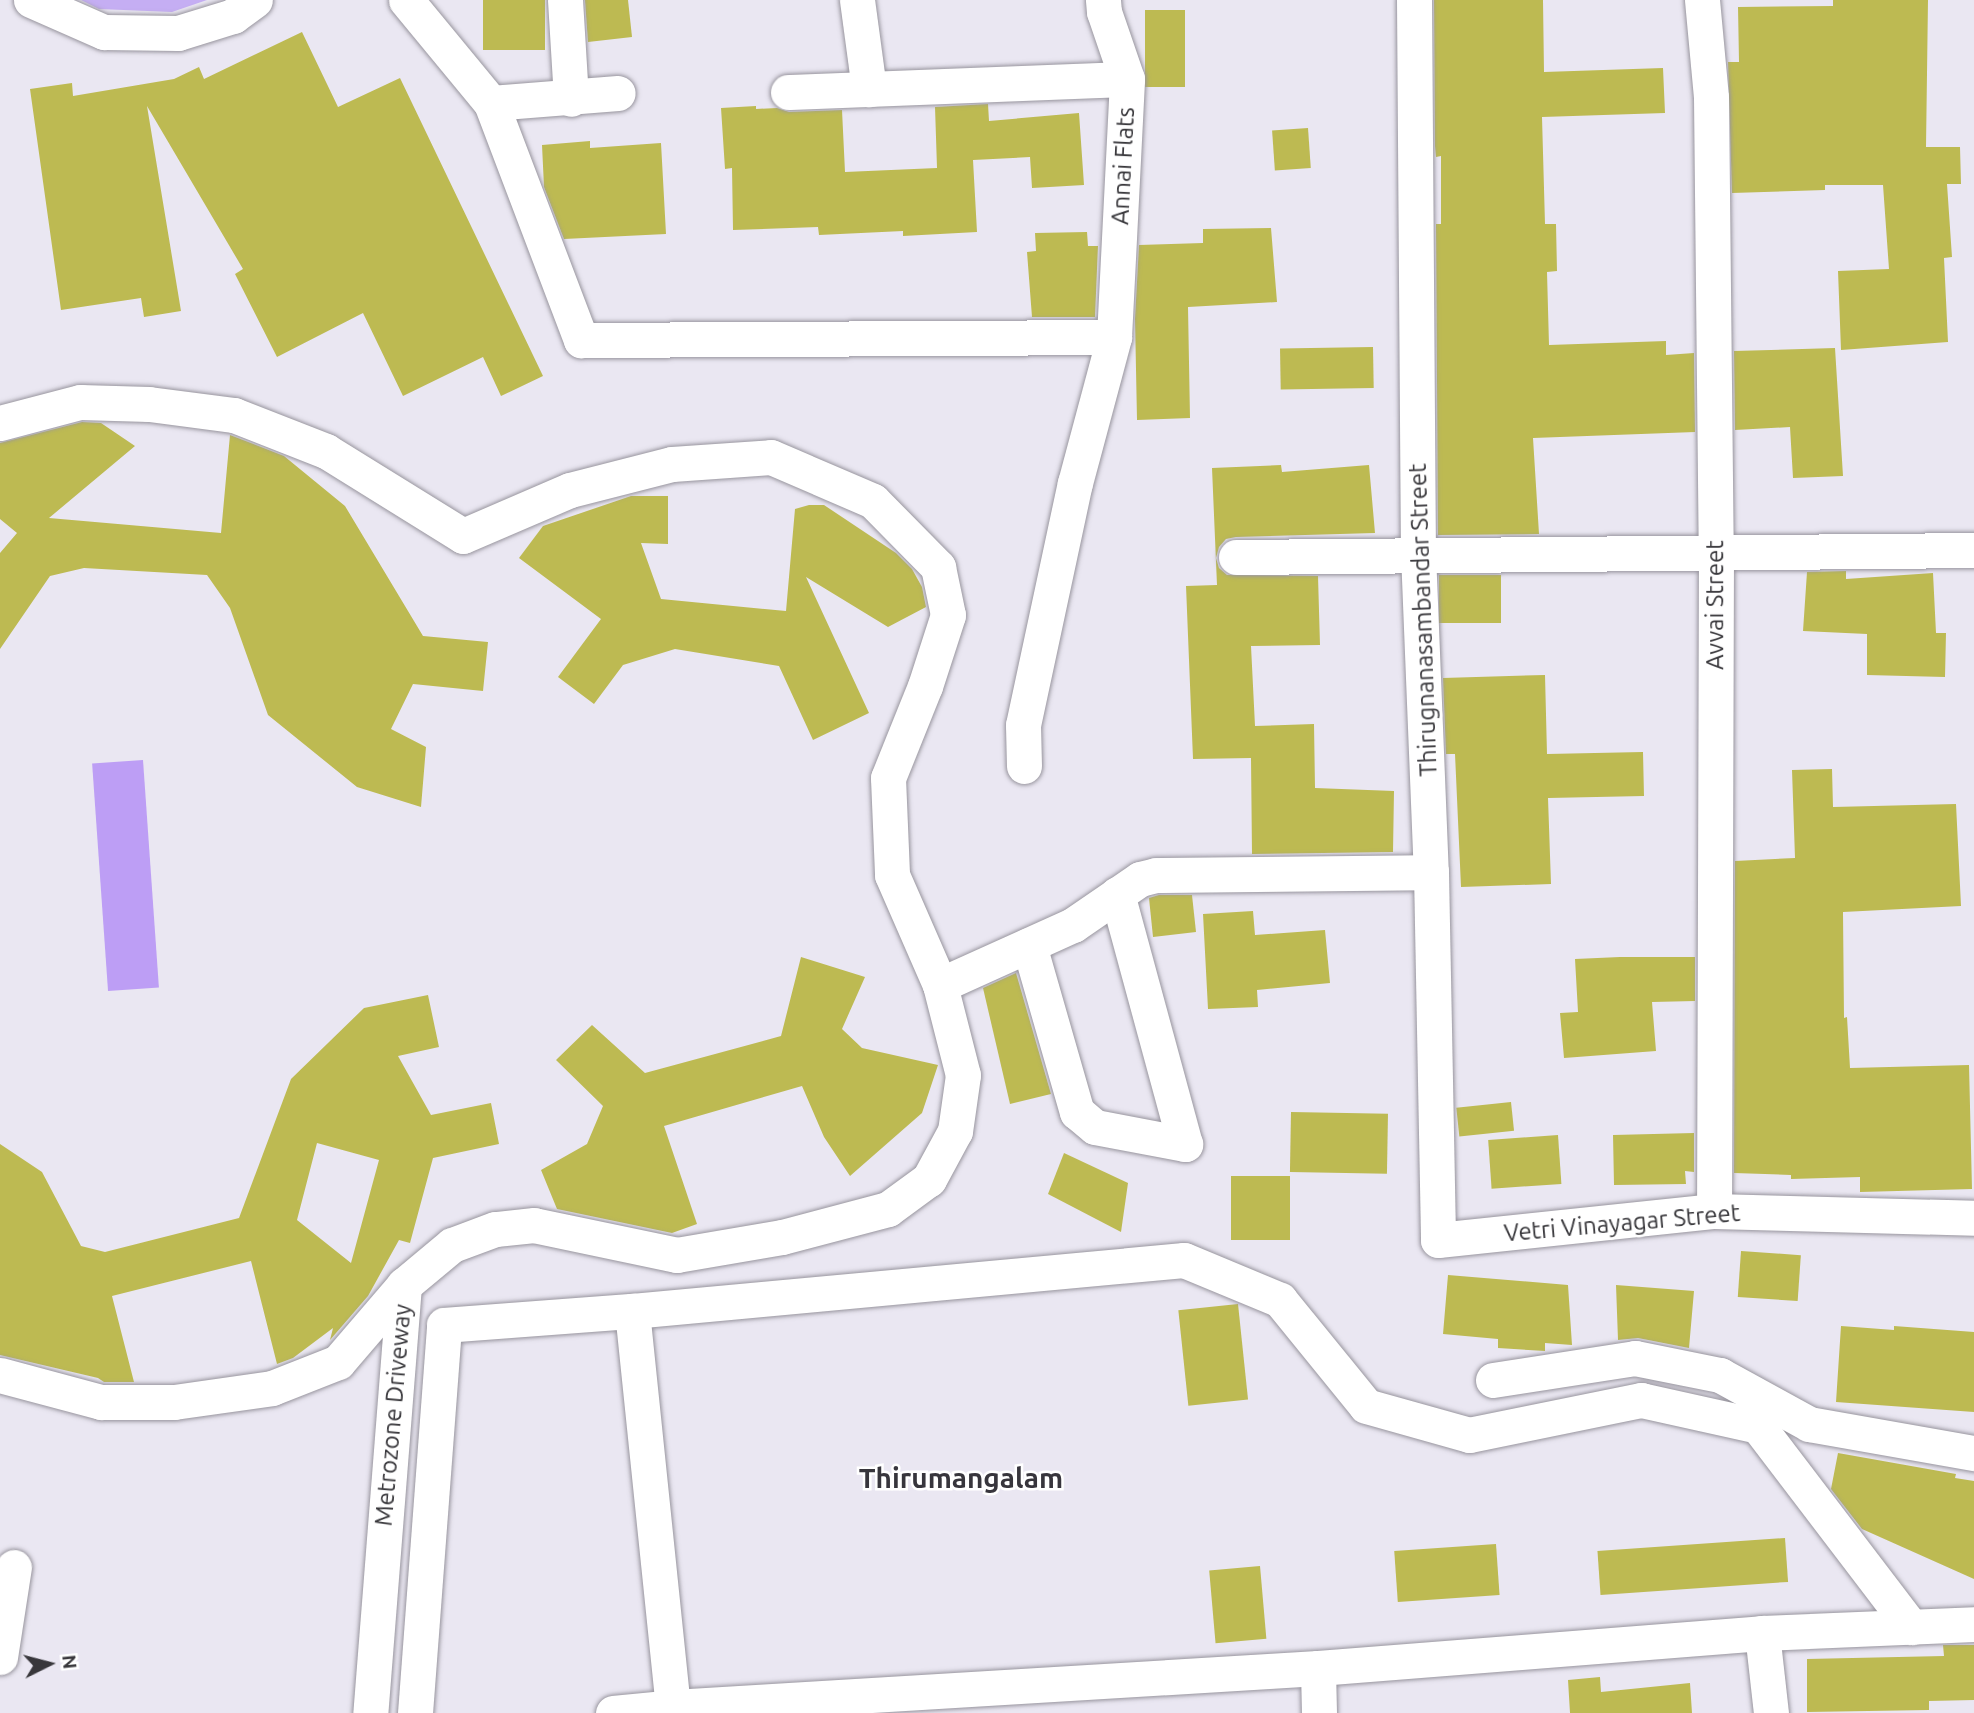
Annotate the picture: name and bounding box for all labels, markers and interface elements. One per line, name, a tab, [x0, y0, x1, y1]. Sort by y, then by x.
street label: Annai Flats	[1106, 106, 1140, 226]
street label: Thirugnanasambandar Street	[1403, 463, 1443, 777]
street label: Avvai Street	[1701, 540, 1729, 670]
street label: Vetri Vinayagar Street	[1503, 1198, 1741, 1248]
street label: Metrozone Driveway	[369, 1303, 417, 1527]
district label: Thirumangalam	[859, 1461, 1063, 1495]
north arrow	[14, 1629, 84, 1699]
text: N	[58, 1654, 82, 1670]

